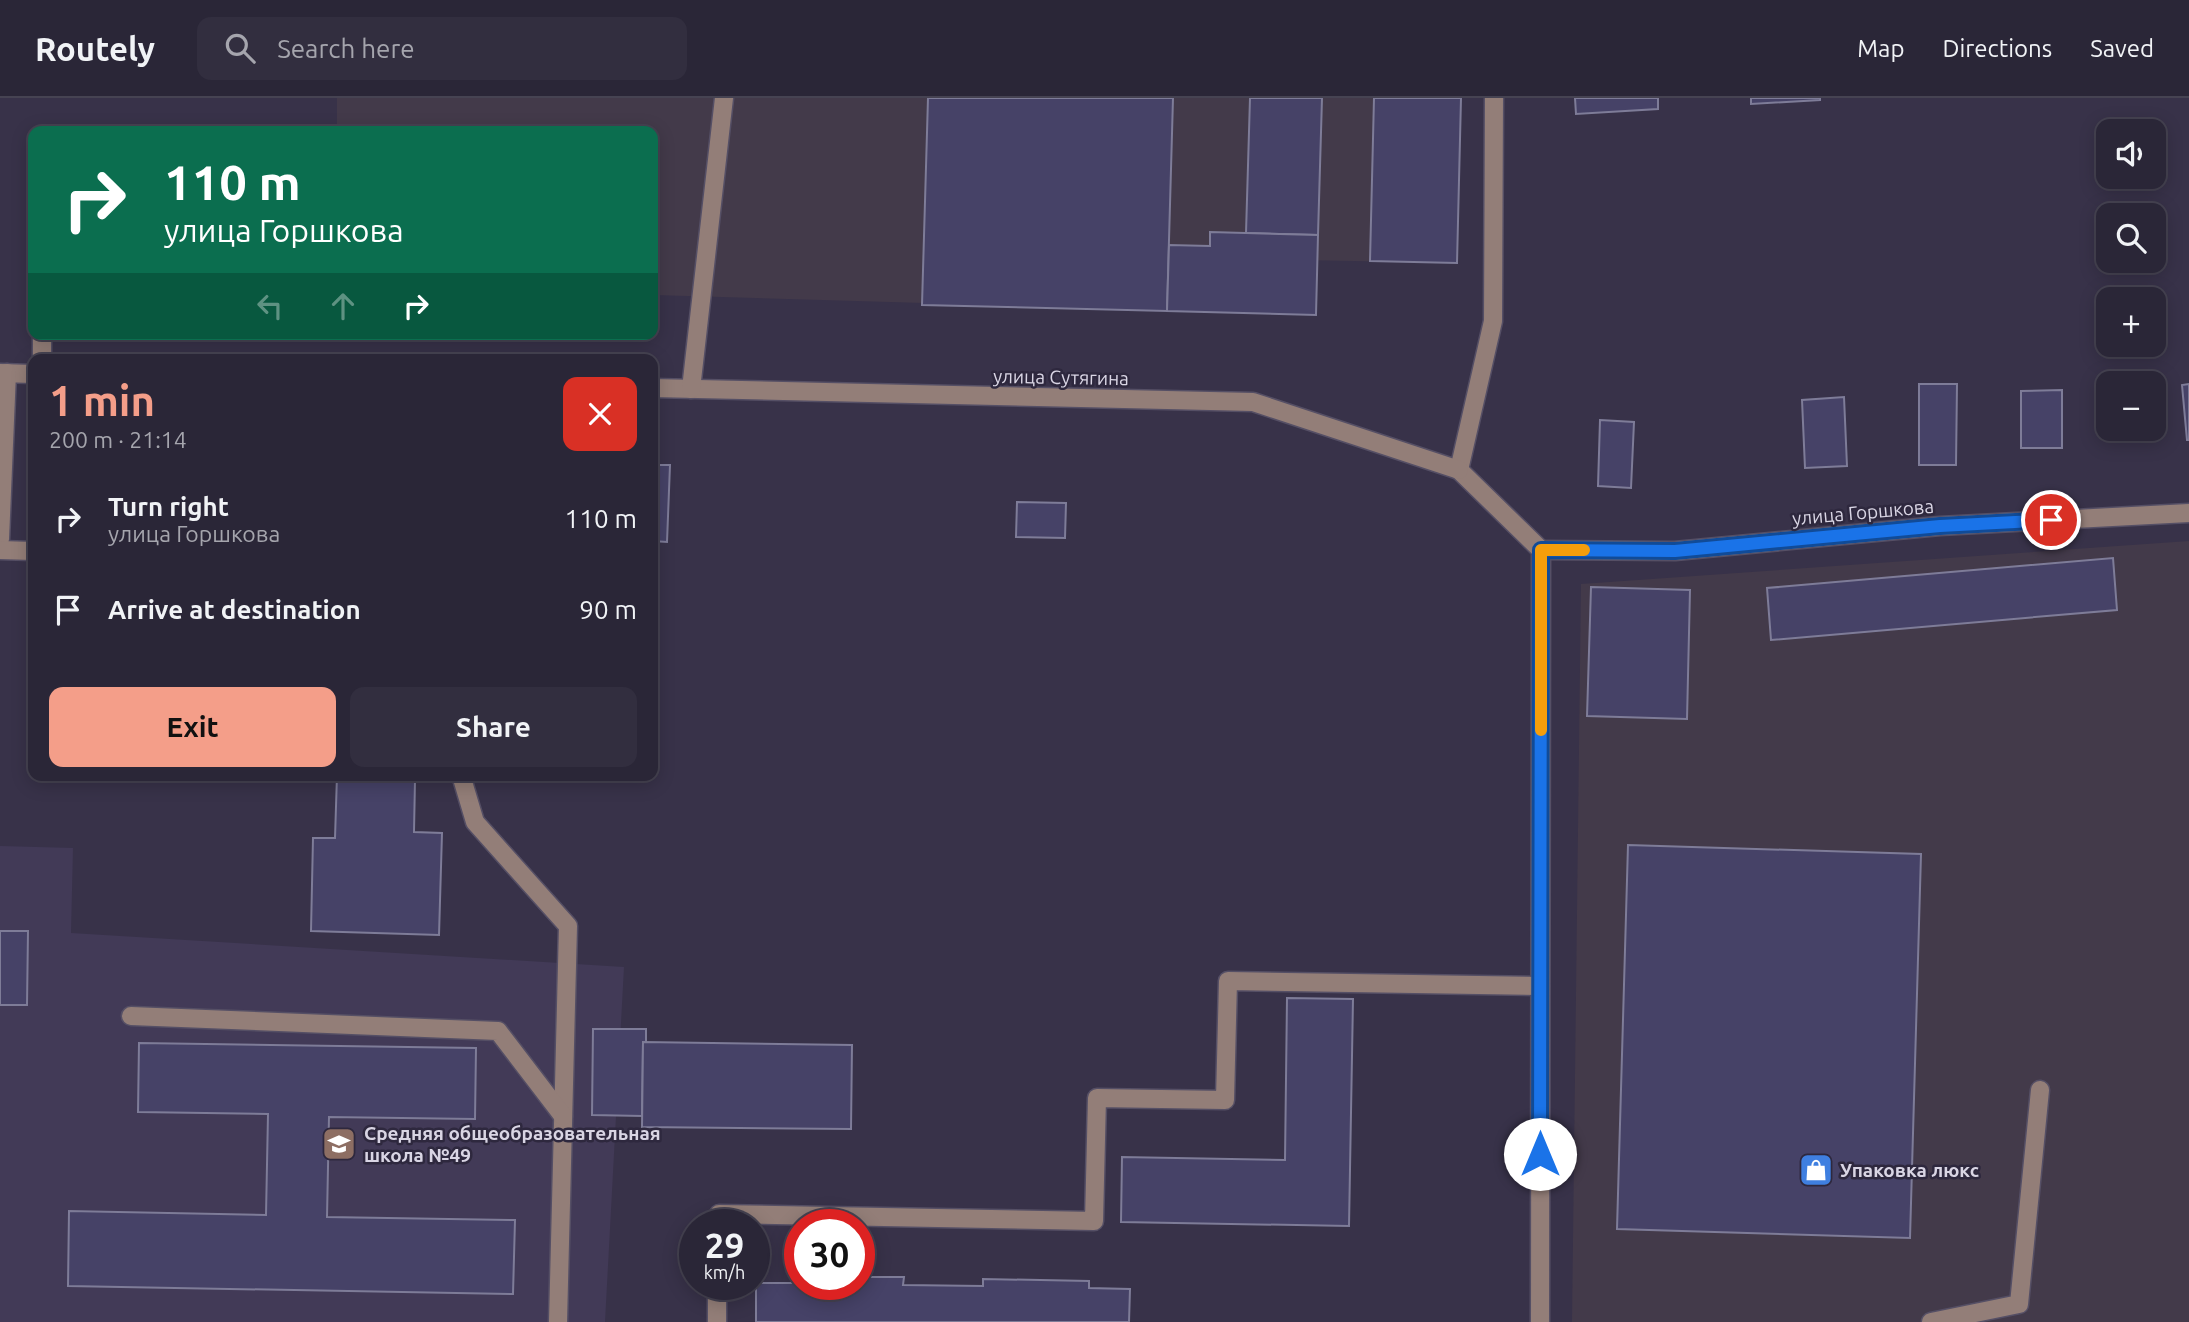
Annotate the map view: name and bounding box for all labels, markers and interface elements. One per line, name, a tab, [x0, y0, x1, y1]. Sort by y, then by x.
search box	[197, 17, 687, 80]
icon: search	[221, 29, 259, 67]
text: Routely	[35, 30, 155, 67]
text: Search here	[277, 34, 415, 63]
text: Map	[1857, 35, 1904, 62]
text: Directions	[1942, 35, 2052, 62]
text: Saved	[2090, 35, 2154, 62]
map controls	[2096, 119, 2166, 441]
button: sound	[2096, 119, 2166, 189]
icon: right	[49, 154, 140, 245]
text: 110 m	[164, 154, 301, 209]
button: search	[2096, 203, 2166, 273]
text: улица Горшкова	[164, 212, 404, 248]
icon: left	[251, 287, 289, 325]
icon: ahead	[324, 287, 362, 325]
icon: right	[397, 287, 435, 325]
button: +	[2096, 287, 2166, 357]
street label: улица Сутягина	[993, 365, 1129, 389]
button: −	[2096, 371, 2166, 441]
text: 1 min	[49, 377, 155, 424]
button: close	[563, 377, 637, 451]
text: 200 m · 21:14	[49, 427, 187, 452]
pin	[2021, 490, 2081, 550]
text: Turn right	[108, 492, 229, 521]
street label: улица Горшкова	[1791, 495, 1935, 529]
icon: right	[49, 500, 87, 538]
icon: arrive	[2032, 501, 2070, 539]
text: 110 m	[565, 504, 637, 533]
text: улица Горшкова	[108, 521, 280, 546]
icon: arrive	[49, 591, 87, 629]
text: Arrive at destination	[108, 595, 361, 624]
text: 90 m	[579, 595, 637, 624]
button: Exit	[49, 687, 336, 767]
button: Share	[350, 687, 637, 767]
position arrow	[1503, 1117, 1577, 1191]
place label: Средняя общеобразовательная школа №49	[364, 1122, 661, 1166]
school or university icon: Средняя общеобразовательная школа №49	[320, 1125, 358, 1163]
shop icon: Упаковка люкс	[1797, 1151, 1835, 1189]
place label: Упаковка люкс	[1840, 1159, 1979, 1181]
speed limit sign: 30	[784, 1209, 875, 1300]
text: 29	[705, 1225, 744, 1265]
text: km/h	[704, 1262, 745, 1282]

